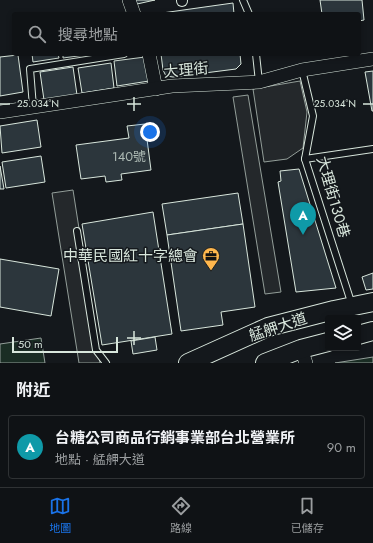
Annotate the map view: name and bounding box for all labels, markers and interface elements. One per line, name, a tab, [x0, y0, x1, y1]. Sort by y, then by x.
search box	[12, 12, 361, 56]
icon: search	[26, 23, 48, 45]
text: 搜尋地點	[58, 24, 118, 46]
street label: 大理街	[163, 57, 209, 83]
text: 25.034°N	[17, 96, 59, 111]
text: 25.034°N	[314, 96, 356, 111]
your location	[140, 122, 160, 142]
house number: 140號	[112, 147, 146, 166]
street label: 大理街130巷	[311, 154, 355, 240]
pin: A	[290, 202, 316, 235]
place label: 中華民國紅十字總會	[63, 245, 198, 267]
office icon: 中華民國紅十字總會	[201, 246, 221, 271]
street label: 艋舺大道	[246, 307, 310, 347]
map controls	[325, 315, 361, 351]
button: layers	[325, 315, 361, 351]
scale bar	[12, 335, 118, 354]
text: 50 m	[18, 336, 43, 352]
text: 附近	[16, 378, 50, 402]
text: 台糖公司商品行銷事業部台北營業所	[55, 427, 295, 449]
text: A	[25, 438, 35, 457]
text: 90 m	[327, 438, 356, 457]
text: 地點 · 艋舺大道	[55, 450, 145, 469]
tab: 地圖	[49, 495, 71, 536]
tab: 路線	[170, 495, 192, 536]
tab: 已儲存	[291, 495, 324, 536]

